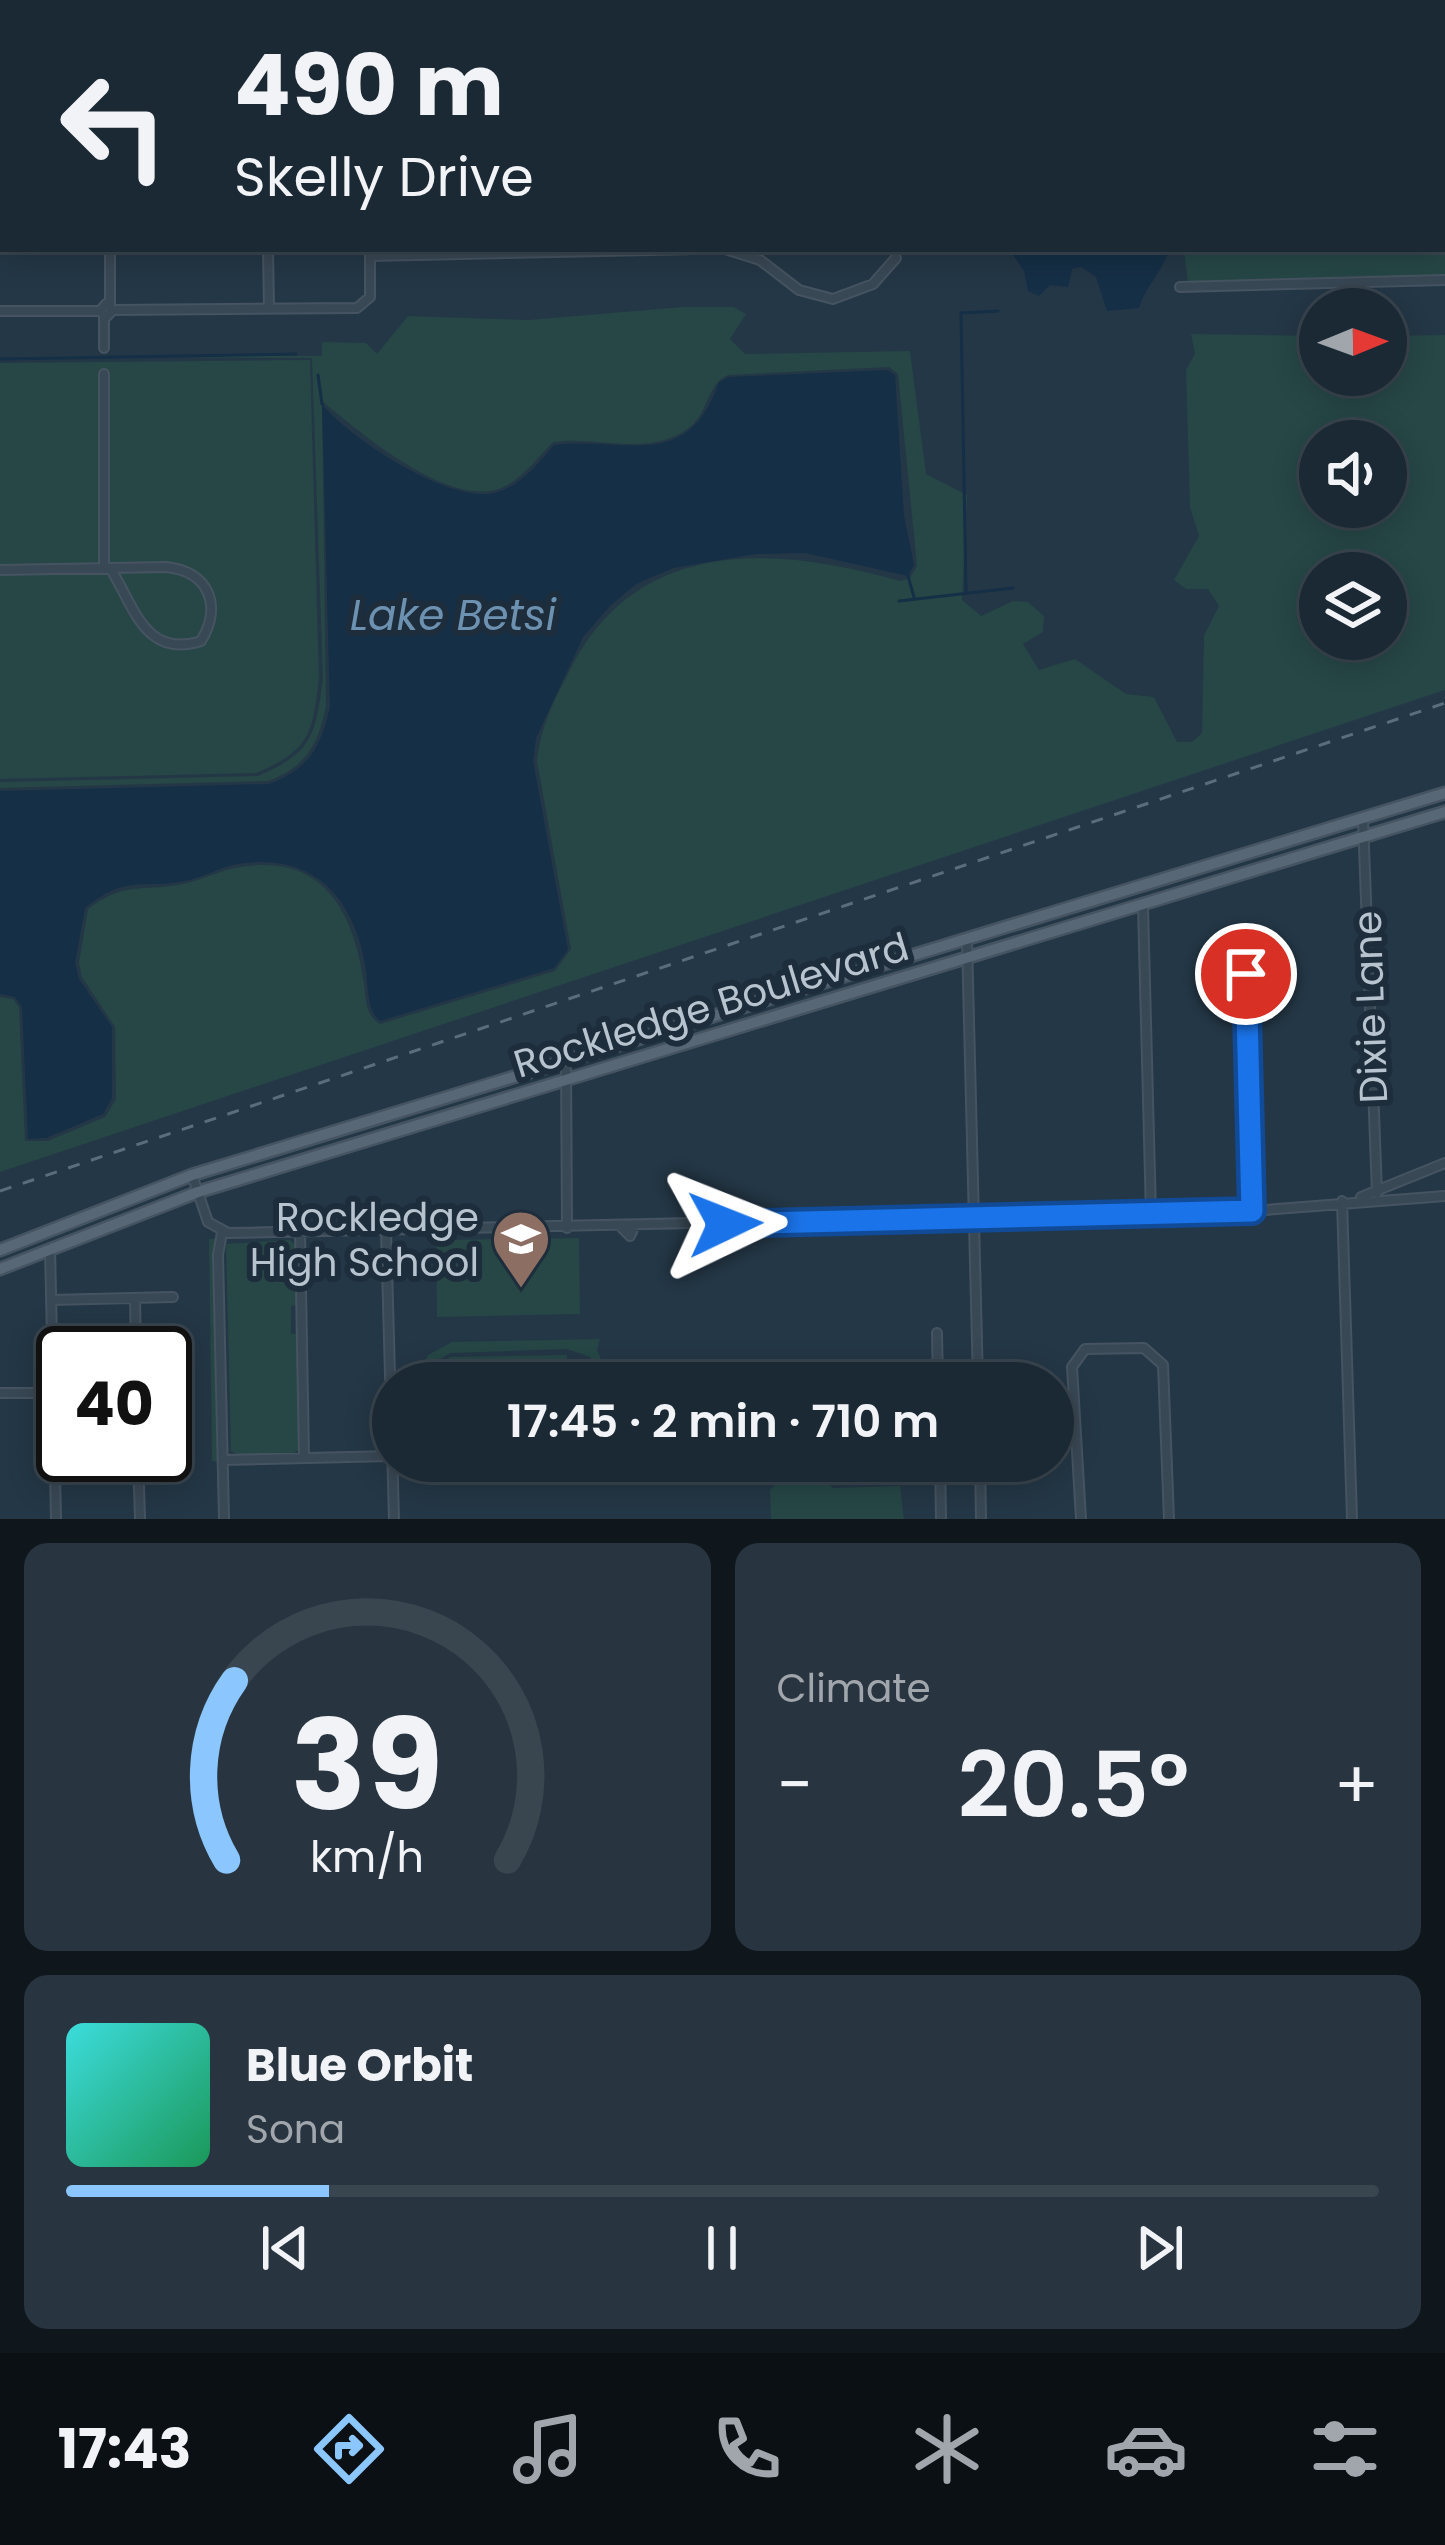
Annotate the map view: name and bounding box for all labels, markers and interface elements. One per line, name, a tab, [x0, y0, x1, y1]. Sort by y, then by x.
text: 490 m	[234, 27, 504, 144]
icon: left	[36, 48, 192, 204]
text: Skelly Drive	[234, 139, 534, 215]
north arrow	[1299, 288, 1407, 396]
map controls	[1299, 288, 1407, 660]
button: sound	[1299, 420, 1407, 528]
button: layers	[1299, 552, 1407, 660]
water label: Lake Betsi	[350, 586, 557, 645]
street label: Dixie Lane	[1340, 910, 1401, 1104]
street label: Rockledge Boulevard	[507, 919, 915, 1092]
pin	[1195, 923, 1297, 1025]
icon: arrive	[1213, 941, 1279, 1007]
position arrow	[662, 1161, 788, 1287]
place label: Rockledge High School	[250, 1190, 479, 1290]
school or university icon: Rockledge High School	[490, 1208, 552, 1290]
speed limit sign: 40	[36, 1326, 192, 1482]
text: 17:45 · 2 min · 710 m	[507, 1390, 939, 1453]
text: Climate	[777, 1661, 931, 1716]
text: 39	[291, 1678, 443, 1853]
text: 20.5°	[958, 1722, 1189, 1849]
text: −	[777, 1739, 813, 1831]
text: +	[1334, 1739, 1379, 1831]
text: km/h	[310, 1827, 424, 1887]
text: Blue Orbit	[246, 2034, 473, 2097]
text: Sona	[246, 2102, 345, 2157]
icon: previous	[252, 2215, 318, 2281]
icon: pause	[689, 2215, 755, 2281]
icon: next	[1127, 2215, 1193, 2281]
icon: directions	[307, 2407, 391, 2491]
icon: music	[506, 2407, 590, 2491]
icon: phone	[705, 2407, 789, 2491]
icon: climate	[905, 2407, 989, 2491]
icon: car	[1104, 2407, 1188, 2491]
icon: filters	[1303, 2407, 1387, 2491]
text: 17:43	[58, 2411, 191, 2487]

